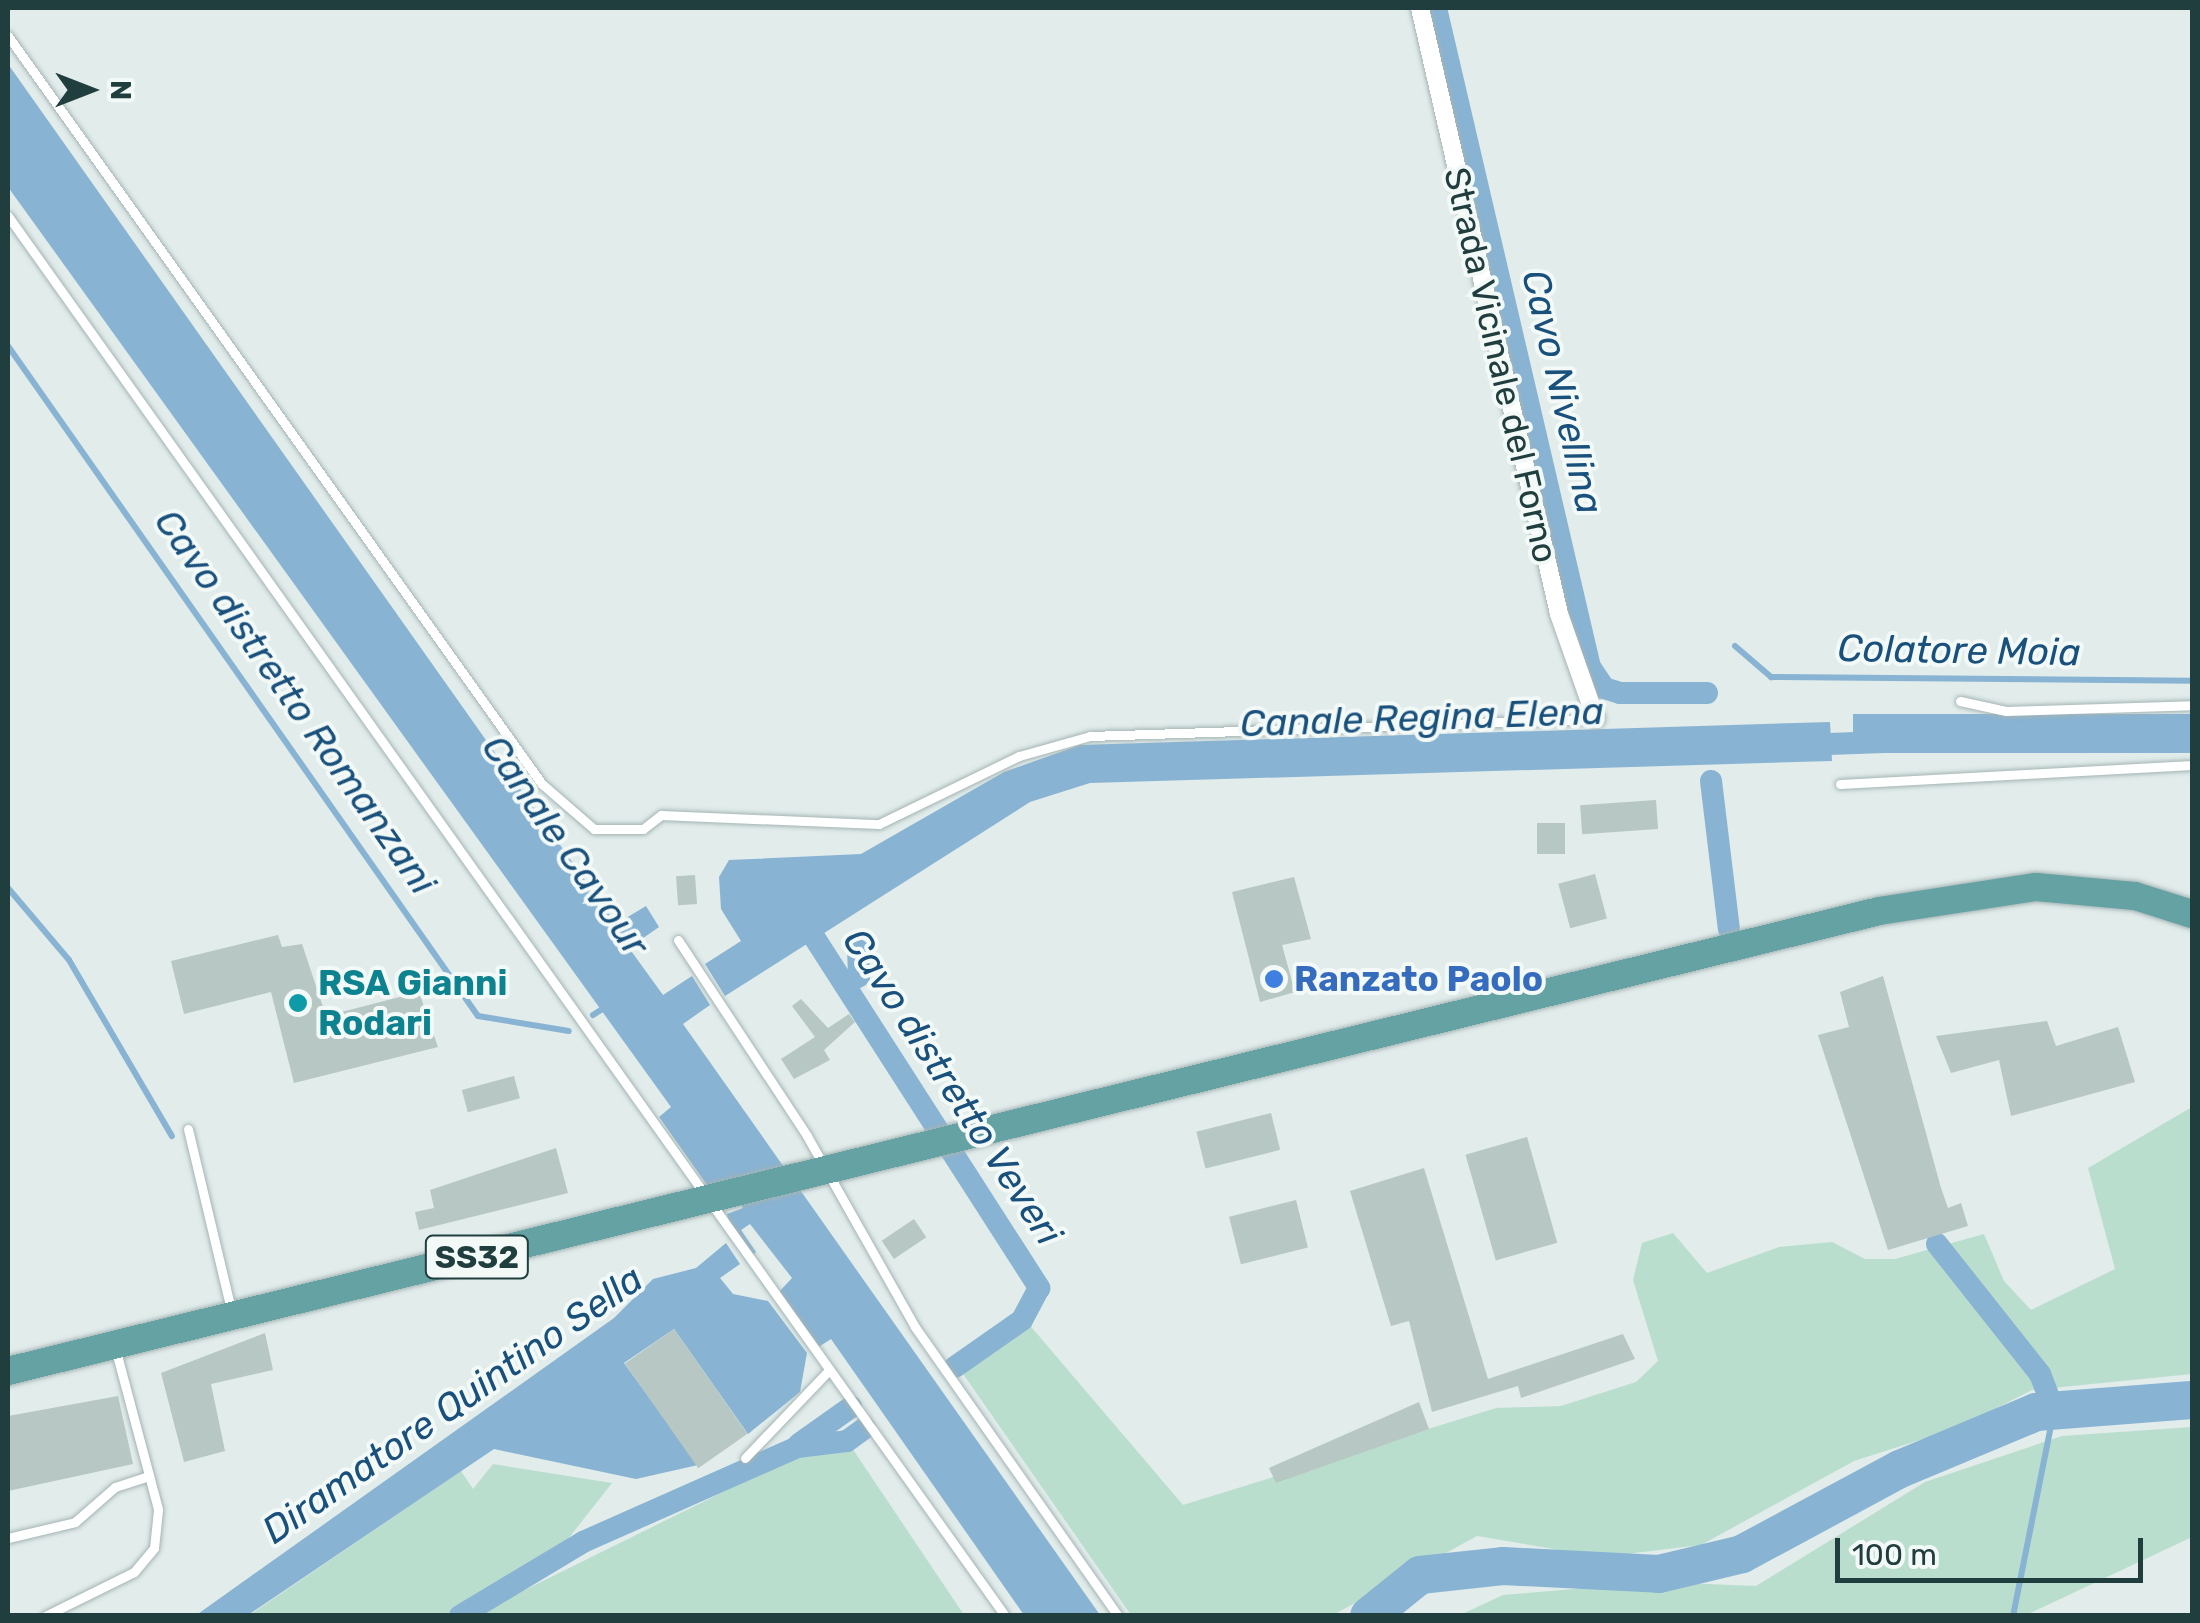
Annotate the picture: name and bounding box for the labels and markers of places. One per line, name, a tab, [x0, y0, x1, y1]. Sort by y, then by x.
place label: Ranzato Paolo	[1294, 958, 1543, 1000]
place label: RSA Gianni Rodari	[318, 962, 508, 1044]
marker: Ranzato Paolo	[1263, 968, 1285, 990]
marker: RSA Gianni Rodari	[287, 992, 309, 1014]

